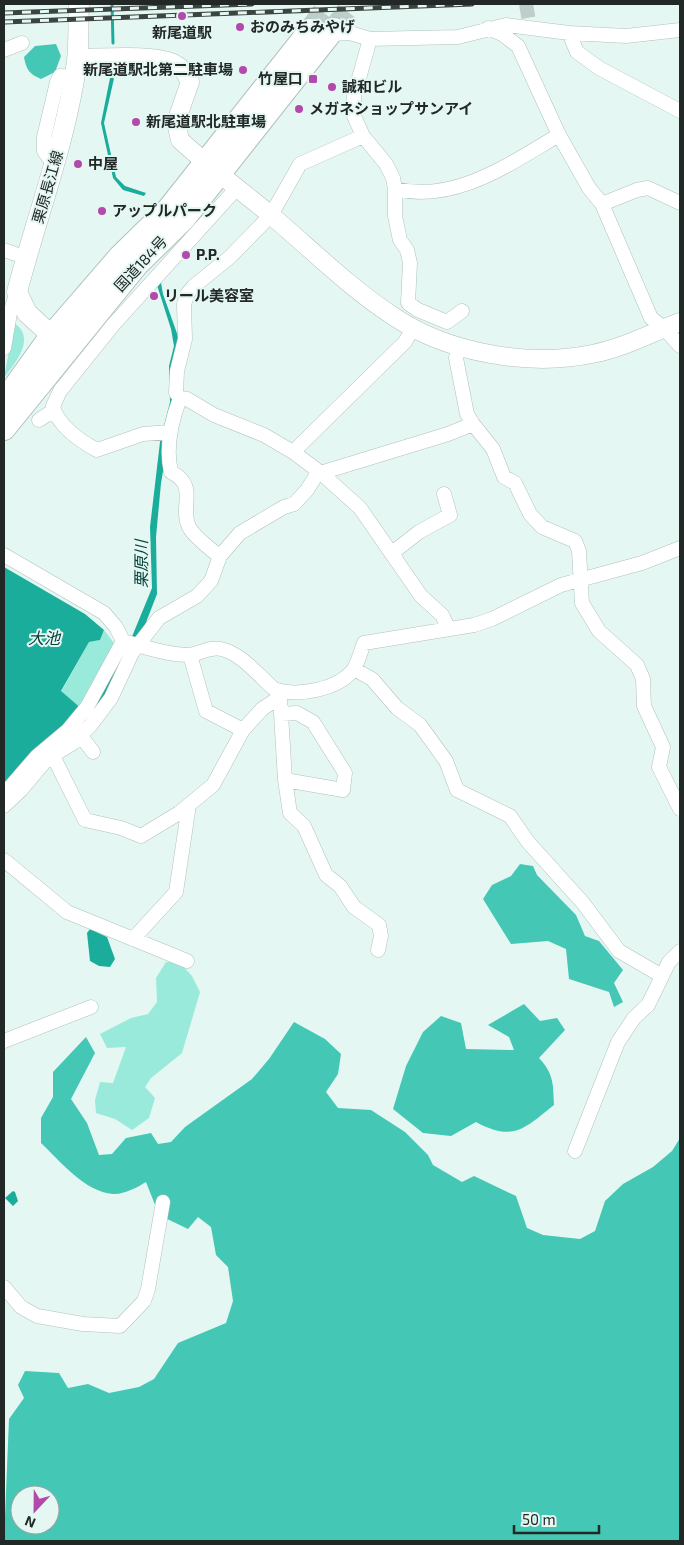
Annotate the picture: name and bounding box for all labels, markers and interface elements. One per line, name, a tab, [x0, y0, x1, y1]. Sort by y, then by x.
marker: 新尾道駅	[176, 10, 188, 22]
place label: おのみちみやげ	[250, 17, 355, 35]
marker: おのみちみやげ	[234, 21, 246, 33]
place label: 新尾道駅	[152, 23, 212, 41]
place label: 新尾道駅北第二駐車場	[83, 60, 233, 78]
marker: 新尾道駅北第二駐車場	[237, 64, 249, 76]
place label: 竹屋口	[258, 69, 303, 87]
marker: 竹屋口	[307, 73, 319, 85]
place label: 誠和ビル	[342, 77, 402, 95]
marker: 誠和ビル	[326, 81, 338, 93]
place label: メガネショップサンアイ	[309, 99, 473, 117]
marker: メガネショップサンアイ	[293, 103, 305, 115]
place label: 新尾道駅北駐車場	[146, 112, 266, 130]
marker: 新尾道駅北駐車場	[130, 116, 142, 128]
street label: 栗原長江線	[28, 148, 66, 225]
place label: 中屋	[88, 154, 118, 172]
marker: 中屋	[72, 158, 84, 170]
place label: アップルパーク	[112, 201, 217, 219]
marker: アップルパーク	[96, 205, 108, 217]
street label: 国道184号	[110, 232, 170, 295]
place label: P.P.	[196, 245, 220, 263]
marker: P.P.	[180, 249, 192, 261]
place label: リール美容室	[164, 286, 254, 304]
marker: リール美容室	[148, 290, 160, 302]
water label: 栗原川	[131, 538, 150, 588]
water label: 大池	[28, 628, 62, 647]
north arrow	[10, 1485, 60, 1535]
scale bar	[514, 1502, 599, 1534]
text: 50 m	[522, 1510, 556, 1528]
text: N	[22, 1513, 38, 1532]

